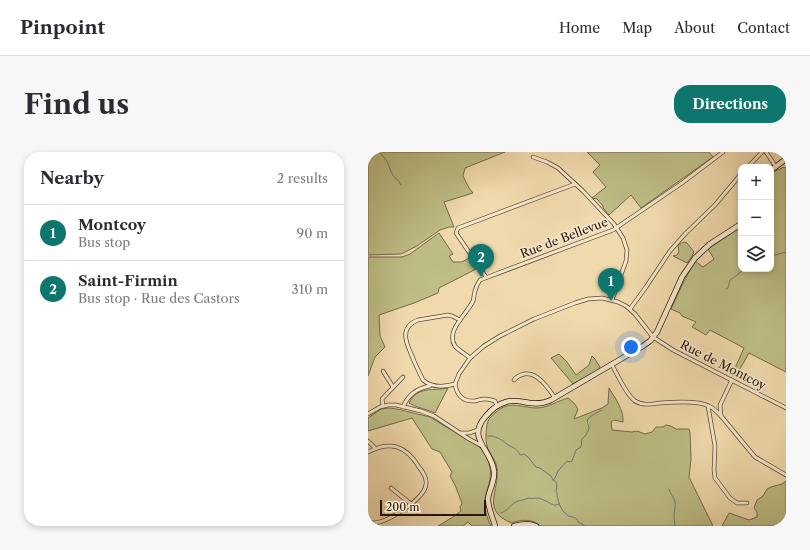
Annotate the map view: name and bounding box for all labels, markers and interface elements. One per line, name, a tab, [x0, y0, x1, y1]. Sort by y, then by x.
text: Pinpoint	[20, 16, 105, 39]
text: Home	[559, 19, 600, 37]
text: Map	[622, 19, 652, 37]
text: About	[674, 19, 715, 37]
text: Contact	[737, 19, 790, 37]
button: Directions	[674, 85, 786, 123]
text: Find us	[24, 87, 129, 121]
map controls	[738, 164, 774, 272]
button: +	[738, 164, 774, 200]
text: Nearby	[40, 168, 104, 188]
text: 2 results	[277, 170, 328, 186]
button: −	[738, 200, 774, 236]
street label: Rue de Bellevue	[518, 214, 610, 261]
text: Montcoy	[78, 215, 146, 234]
text: 1	[50, 225, 56, 241]
text: 90 m	[297, 225, 328, 241]
text: Bus stop	[78, 234, 130, 250]
button: layers	[738, 236, 774, 272]
pin: 2	[468, 244, 494, 277]
pin: 1	[598, 268, 624, 301]
text: Saint-Firmin	[78, 271, 178, 290]
text: 2	[49, 281, 57, 297]
text: 310 m	[292, 281, 328, 297]
text: Bus stop · Rue des Castors	[78, 290, 240, 306]
street label: Rue de Montcoy	[678, 336, 769, 393]
your location	[621, 337, 641, 357]
scale bar	[380, 498, 486, 517]
text: 200 m	[386, 500, 419, 514]

